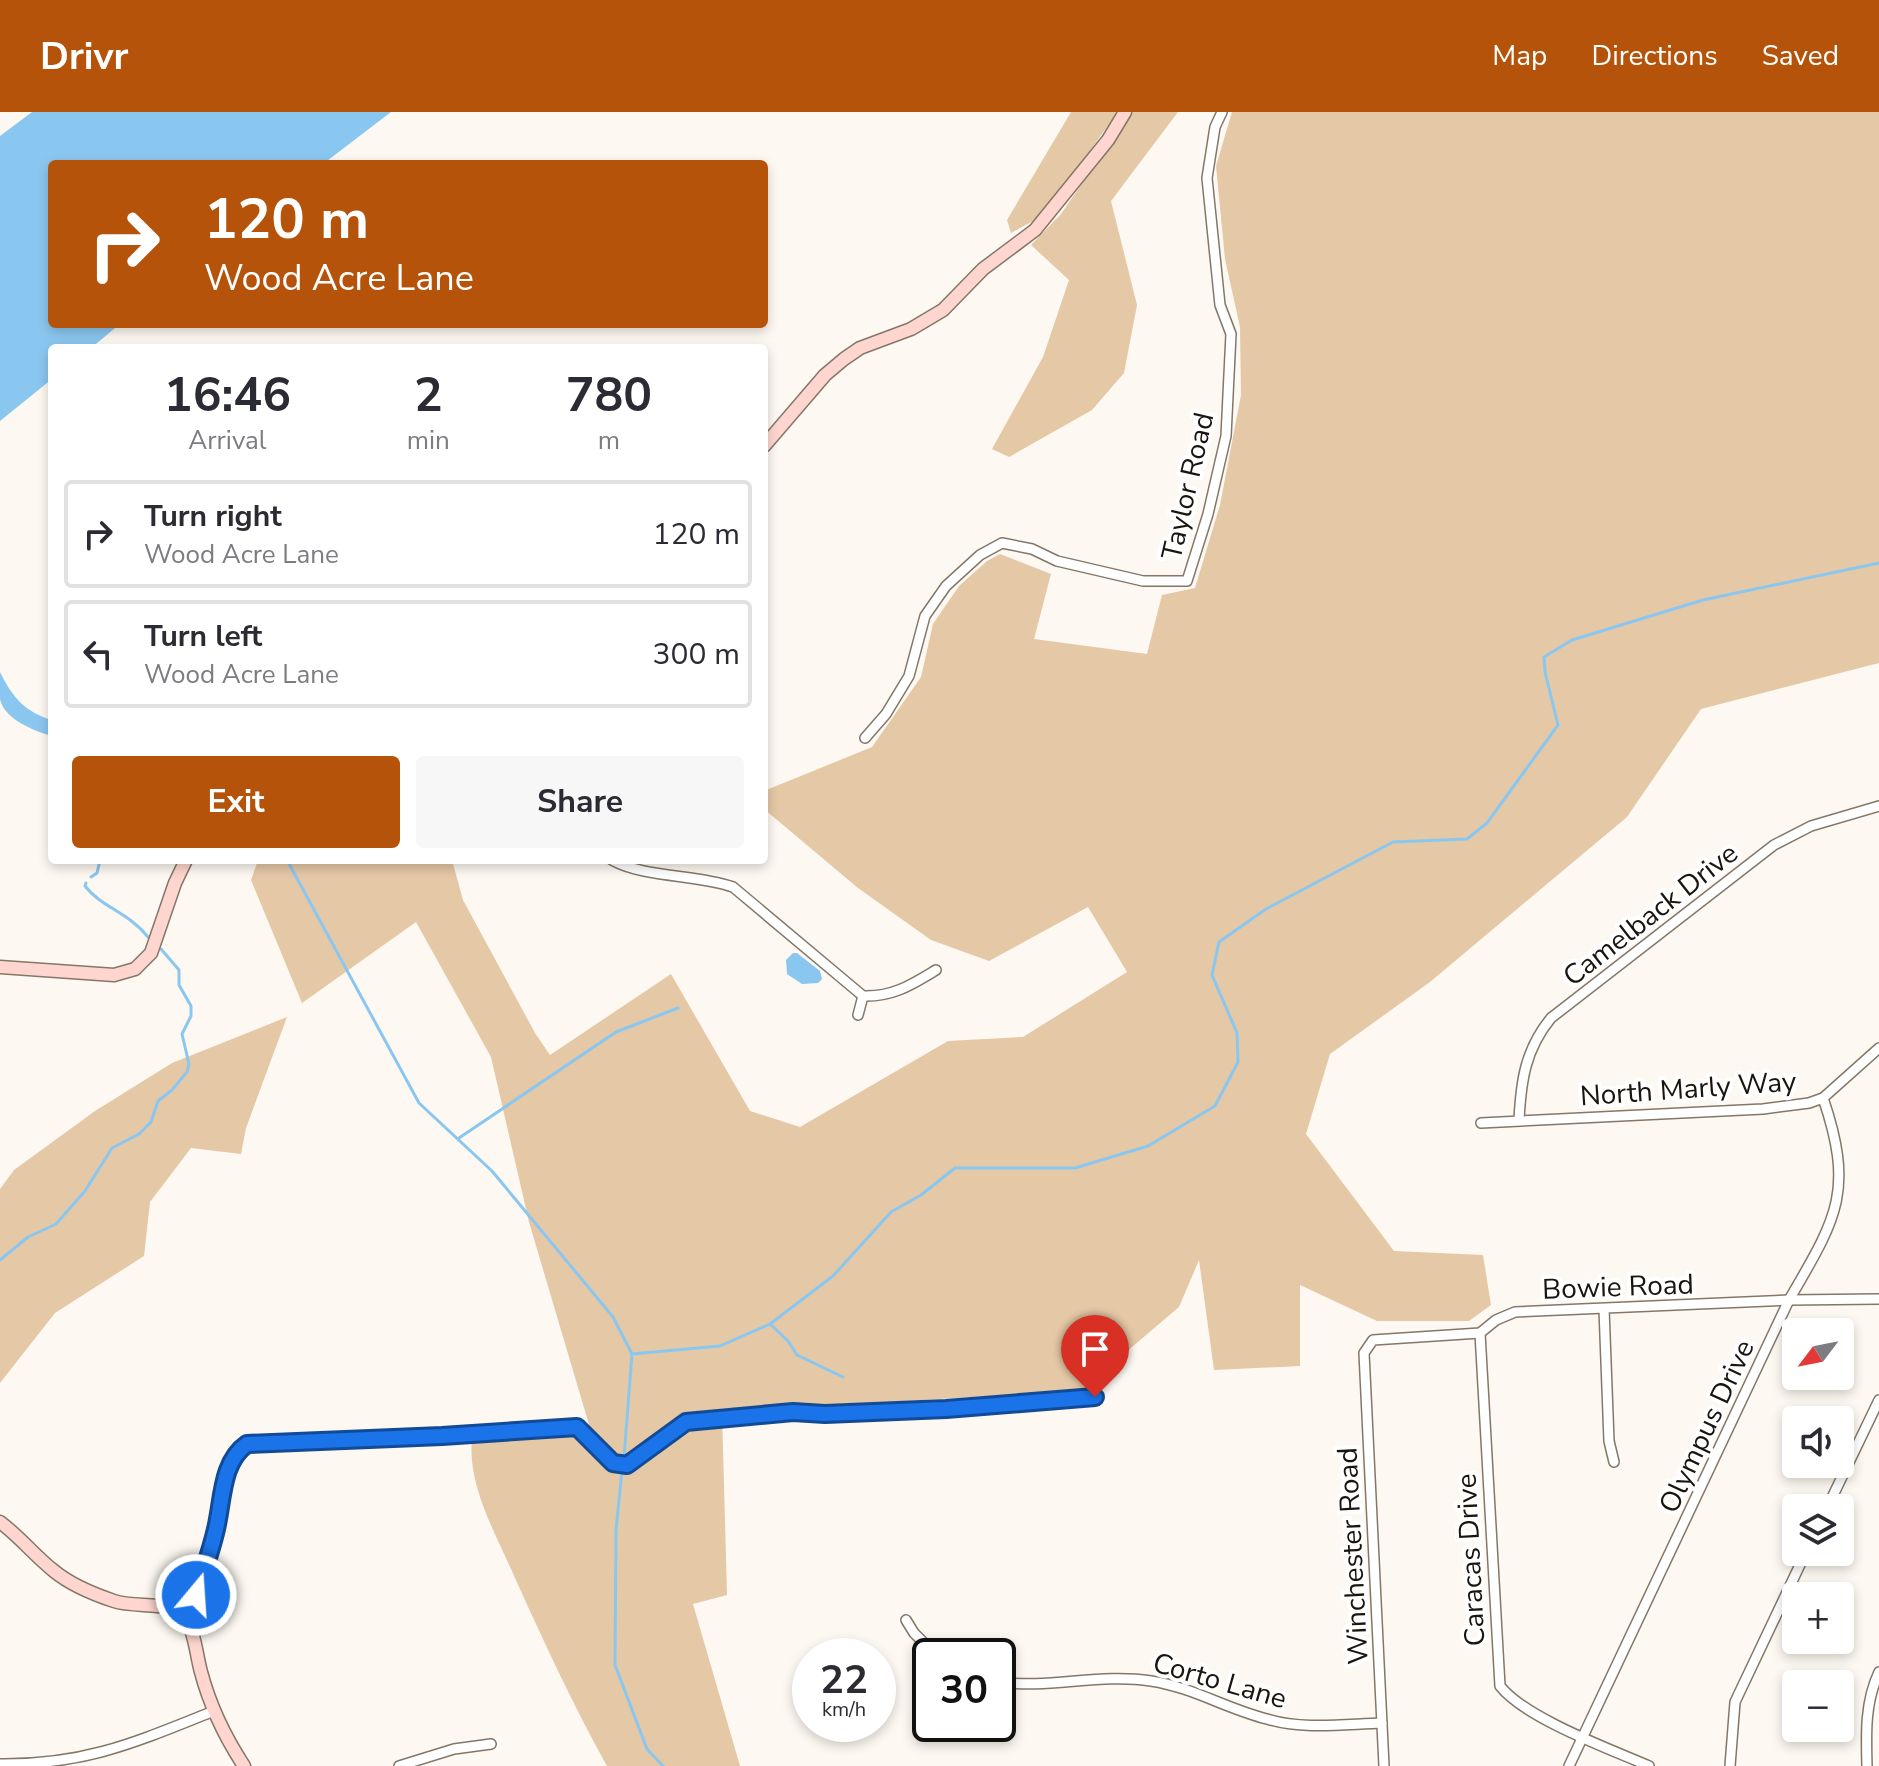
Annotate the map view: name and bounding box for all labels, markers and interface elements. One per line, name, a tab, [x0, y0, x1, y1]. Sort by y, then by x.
text: Drivr	[40, 31, 128, 82]
text: Map	[1492, 37, 1547, 75]
text: Directions	[1591, 37, 1718, 75]
text: Saved	[1762, 37, 1839, 75]
text: 120 m	[204, 181, 369, 258]
icon: right	[72, 192, 176, 296]
text: Wood Acre Lane	[204, 254, 474, 303]
text: 16:46	[164, 362, 291, 428]
text: 2	[414, 362, 443, 428]
text: 780	[566, 362, 652, 428]
street label: Taylor Road	[1153, 409, 1223, 564]
text: Arrival	[188, 423, 267, 458]
text: min	[407, 423, 450, 458]
text: m	[598, 423, 620, 458]
text: Turn right	[144, 496, 282, 537]
icon: right	[76, 512, 120, 556]
text: 120 m	[653, 514, 740, 555]
text: Wood Acre Lane	[144, 537, 339, 572]
text: Turn left	[144, 616, 262, 657]
icon: left	[76, 632, 120, 676]
text: 300 m	[653, 634, 740, 675]
text: Wood Acre Lane	[144, 657, 339, 692]
button: Exit	[72, 756, 400, 848]
button: Share	[416, 756, 744, 848]
street label: Camelback Drive	[1555, 835, 1746, 995]
street label: North Marly Way	[1579, 1062, 1798, 1116]
street label: Bowie Road	[1542, 1265, 1694, 1309]
pin	[1061, 1315, 1129, 1397]
north arrow	[1782, 1318, 1854, 1390]
map controls	[1782, 1318, 1854, 1742]
icon: arrive	[1073, 1327, 1117, 1371]
street label: Olympus Drive	[1650, 1334, 1764, 1519]
button: sound	[1782, 1406, 1854, 1478]
street label: Winchester Road	[1328, 1446, 1378, 1665]
street label: Caracas Drive	[1448, 1473, 1494, 1647]
button: layers	[1782, 1494, 1854, 1566]
position arrow	[154, 1553, 238, 1637]
button: +	[1782, 1582, 1854, 1654]
speed limit sign: 30	[912, 1638, 1016, 1742]
street label: Corto Lane	[1148, 1644, 1291, 1718]
text: 22	[820, 1653, 868, 1707]
button: −	[1782, 1670, 1854, 1742]
text: km/h	[822, 1696, 866, 1723]

